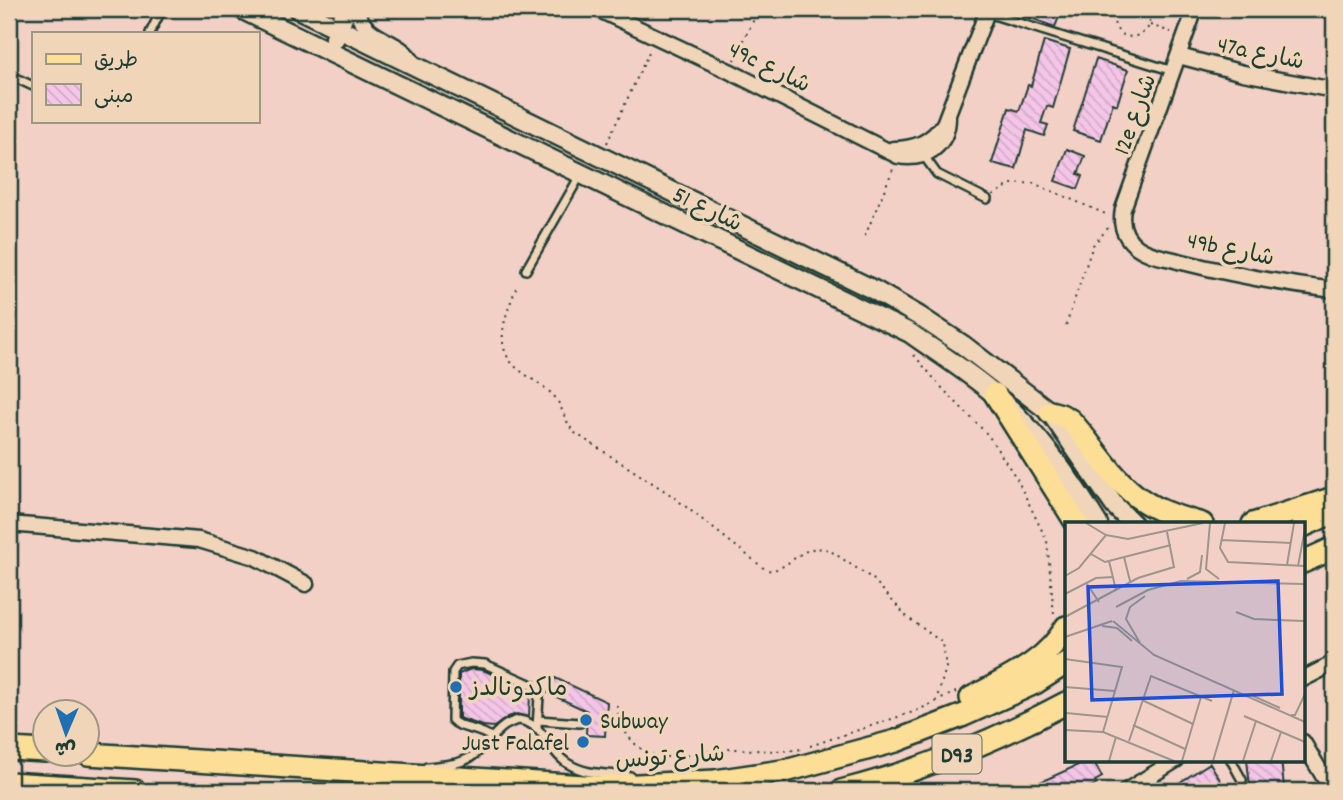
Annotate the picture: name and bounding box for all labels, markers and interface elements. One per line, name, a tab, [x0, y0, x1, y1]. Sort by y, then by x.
street label: 47a شارع	[1214, 29, 1307, 81]
legend	[32, 32, 259, 122]
street label: 49c شارع	[722, 34, 816, 103]
text: طريق	[94, 47, 138, 77]
street label: 12e شارع	[1107, 70, 1167, 160]
text: مبنى	[94, 83, 133, 113]
street label: شارع 51	[666, 179, 747, 242]
street label: 49b شارع	[1183, 225, 1277, 277]
inset map	[1065, 522, 1304, 762]
place label: ماكدونالدز	[468, 673, 567, 707]
marker: ماكدونالدز	[448, 679, 464, 695]
north arrow	[32, 698, 102, 768]
place label: Subway	[600, 706, 669, 740]
marker: Subway	[578, 712, 594, 728]
place label: Just Falafel	[462, 728, 569, 762]
text: ش	[55, 733, 76, 760]
marker: Just Falafel	[575, 734, 591, 750]
road number: D93	[932, 734, 982, 774]
street label: شارع تونس	[614, 738, 726, 780]

